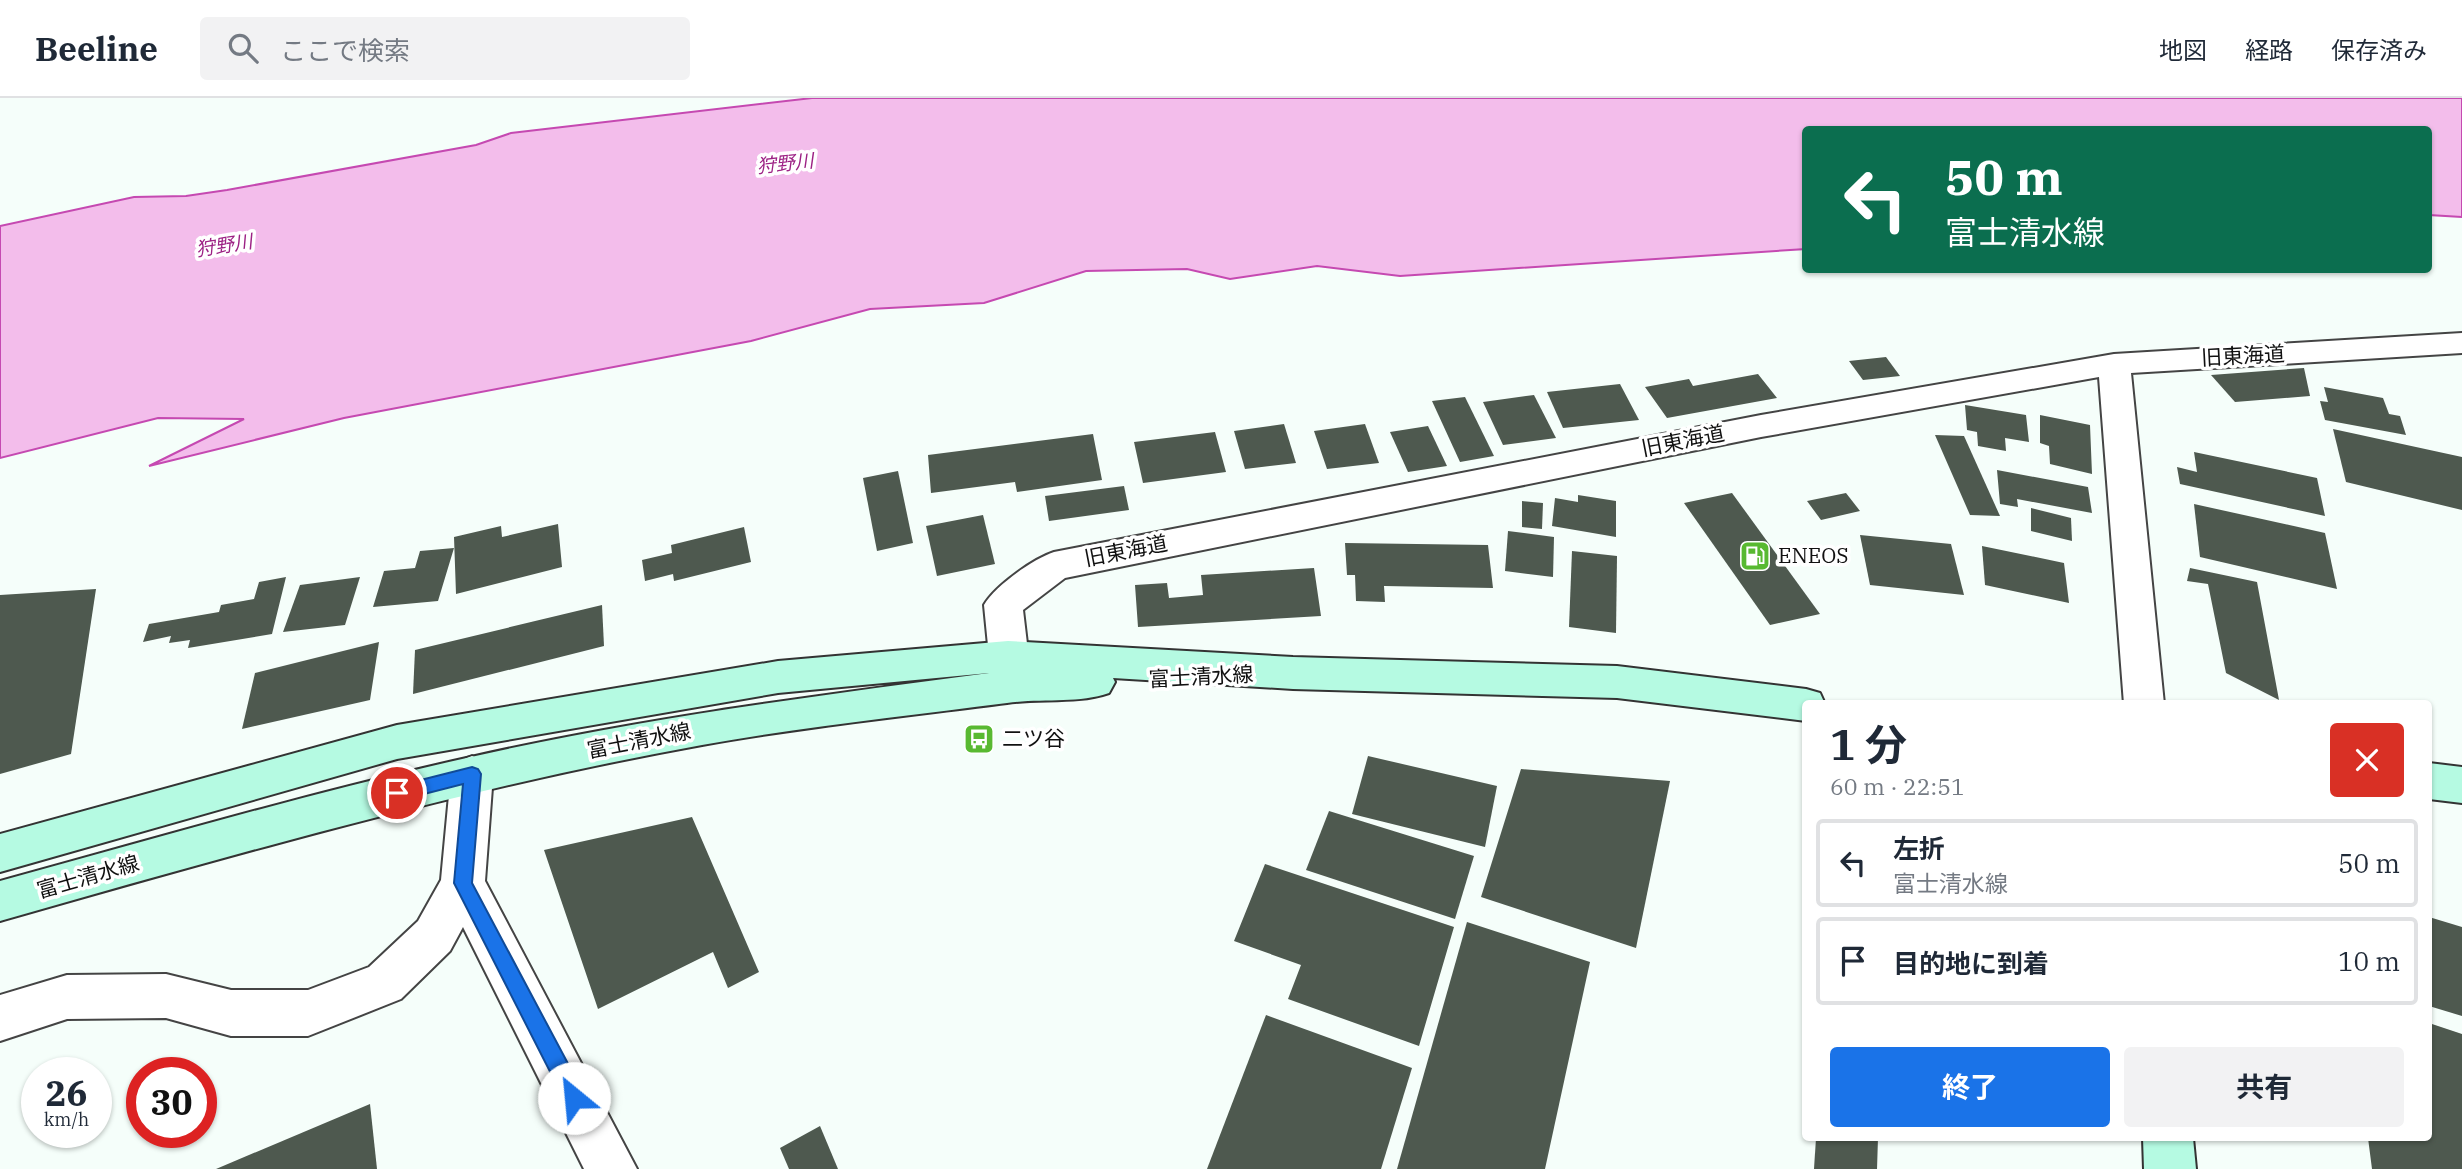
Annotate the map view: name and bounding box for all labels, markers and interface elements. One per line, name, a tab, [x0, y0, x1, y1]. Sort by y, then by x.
search box	[200, 17, 690, 80]
text: Beeline	[35, 27, 158, 70]
icon: search	[224, 29, 262, 67]
text: ここで検索	[280, 33, 410, 67]
text: 地図	[2159, 34, 2207, 66]
text: 経路	[2245, 34, 2293, 66]
text: 保存済み	[2331, 34, 2427, 66]
text: 50 m	[1945, 145, 2063, 208]
water label: 狩野川	[755, 148, 817, 178]
icon: left	[1830, 154, 1921, 245]
text: 富士清水線	[1945, 211, 2105, 253]
water label: 狩野川	[194, 228, 256, 261]
street label: 旧東海道	[2200, 339, 2286, 371]
street label: 旧東海道	[1639, 418, 1727, 462]
street label: 旧東海道	[1082, 528, 1170, 572]
fuel station icon: ENEOS	[1738, 539, 1772, 573]
place label: ENEOS	[1778, 541, 1849, 569]
street label: 富士清水線	[1148, 659, 1254, 693]
street label: 富士清水線	[585, 716, 693, 764]
text: 1 分	[1830, 717, 1907, 772]
bus stop icon: 二ツ谷	[962, 722, 996, 756]
button: close	[2330, 723, 2404, 797]
place label: 二ツ谷	[1002, 724, 1065, 752]
pin	[367, 763, 427, 823]
text: 60 m · 22:51	[1830, 771, 1965, 801]
icon: arrive	[378, 774, 416, 812]
text: 左折	[1893, 831, 1945, 865]
icon: left	[1834, 844, 1872, 882]
text: 50 m	[2338, 846, 2400, 880]
street label: 富士清水線	[33, 848, 142, 904]
text: 富士清水線	[1893, 868, 2008, 898]
icon: arrive	[1834, 942, 1872, 980]
text: 10 m	[2338, 944, 2400, 978]
text: 目的地に到着	[1893, 946, 2049, 980]
button: 終了	[1830, 1047, 2110, 1127]
button: 共有	[2124, 1047, 2404, 1127]
speed limit sign: 30	[126, 1057, 217, 1148]
position arrow	[537, 1061, 611, 1135]
text: 26	[45, 1070, 88, 1116]
text: km/h	[44, 1108, 89, 1131]

